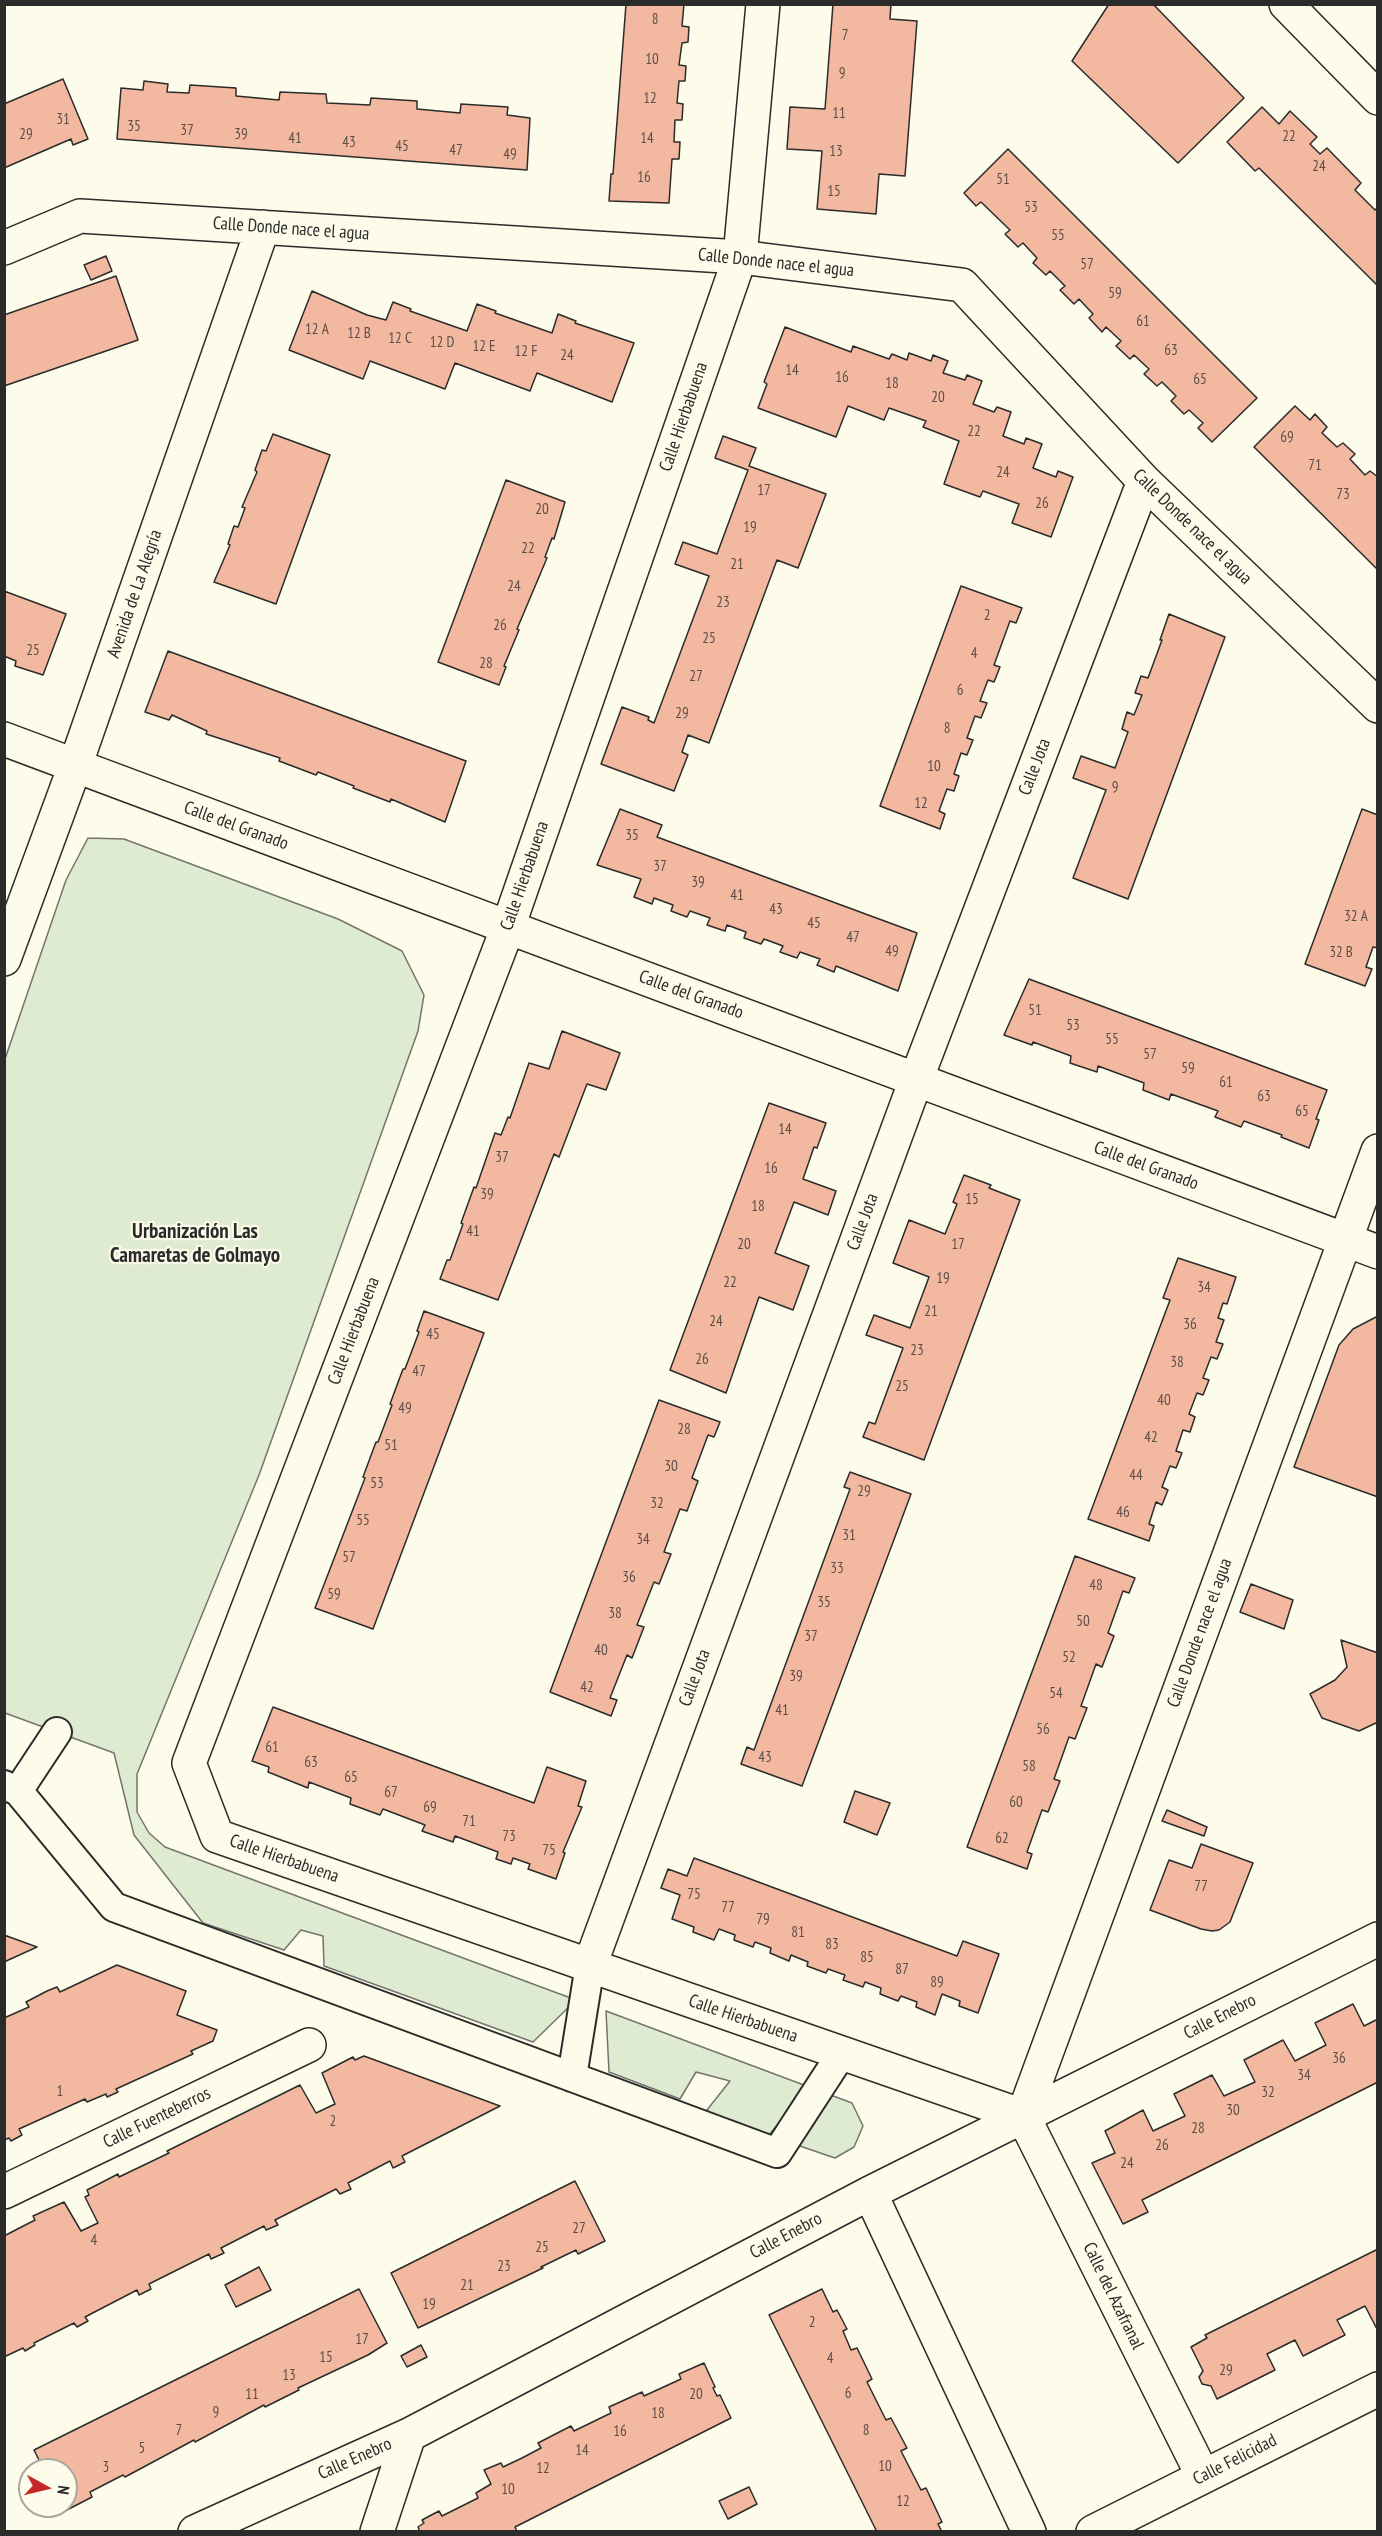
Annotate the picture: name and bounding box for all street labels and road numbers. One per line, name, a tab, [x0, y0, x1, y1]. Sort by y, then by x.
street label: Calle Donde nace el agua	[212, 213, 370, 245]
street label: Calle Donde nace el agua	[697, 244, 855, 282]
street label: Calle Hierbabuena	[655, 360, 713, 474]
street label: Calle Donde nace el agua	[1128, 465, 1256, 589]
street label: Avenida de La Alegría	[103, 527, 167, 661]
street label: Calle Jota	[1014, 736, 1056, 798]
street label: Calle del Granado	[181, 797, 291, 855]
street label: Calle Hierbabuena	[496, 819, 554, 933]
street label: Calle del Granado	[636, 966, 746, 1024]
street label: Calle del Granado	[1091, 1137, 1201, 1195]
street label: Calle Jota	[843, 1191, 883, 1253]
street label: Calle Hierbabuena	[324, 1274, 384, 1388]
street label: Calle Donde nace el agua	[1163, 1556, 1237, 1710]
street label: Calle Jota	[675, 1647, 715, 1709]
street label: Calle Hierbabuena	[227, 1830, 341, 1888]
street label: Calle Hierbabuena	[686, 1990, 800, 2048]
street label: Calle Enebro	[1180, 1990, 1260, 2044]
street label: Calle Fuenteberros	[100, 2083, 214, 2153]
street label: Calle Enebro	[746, 2208, 826, 2264]
street label: Calle del Azafranal	[1078, 2239, 1148, 2353]
street label: Calle Felicidad	[1190, 2430, 1280, 2490]
street label: Calle Enebro	[315, 2433, 395, 2485]

